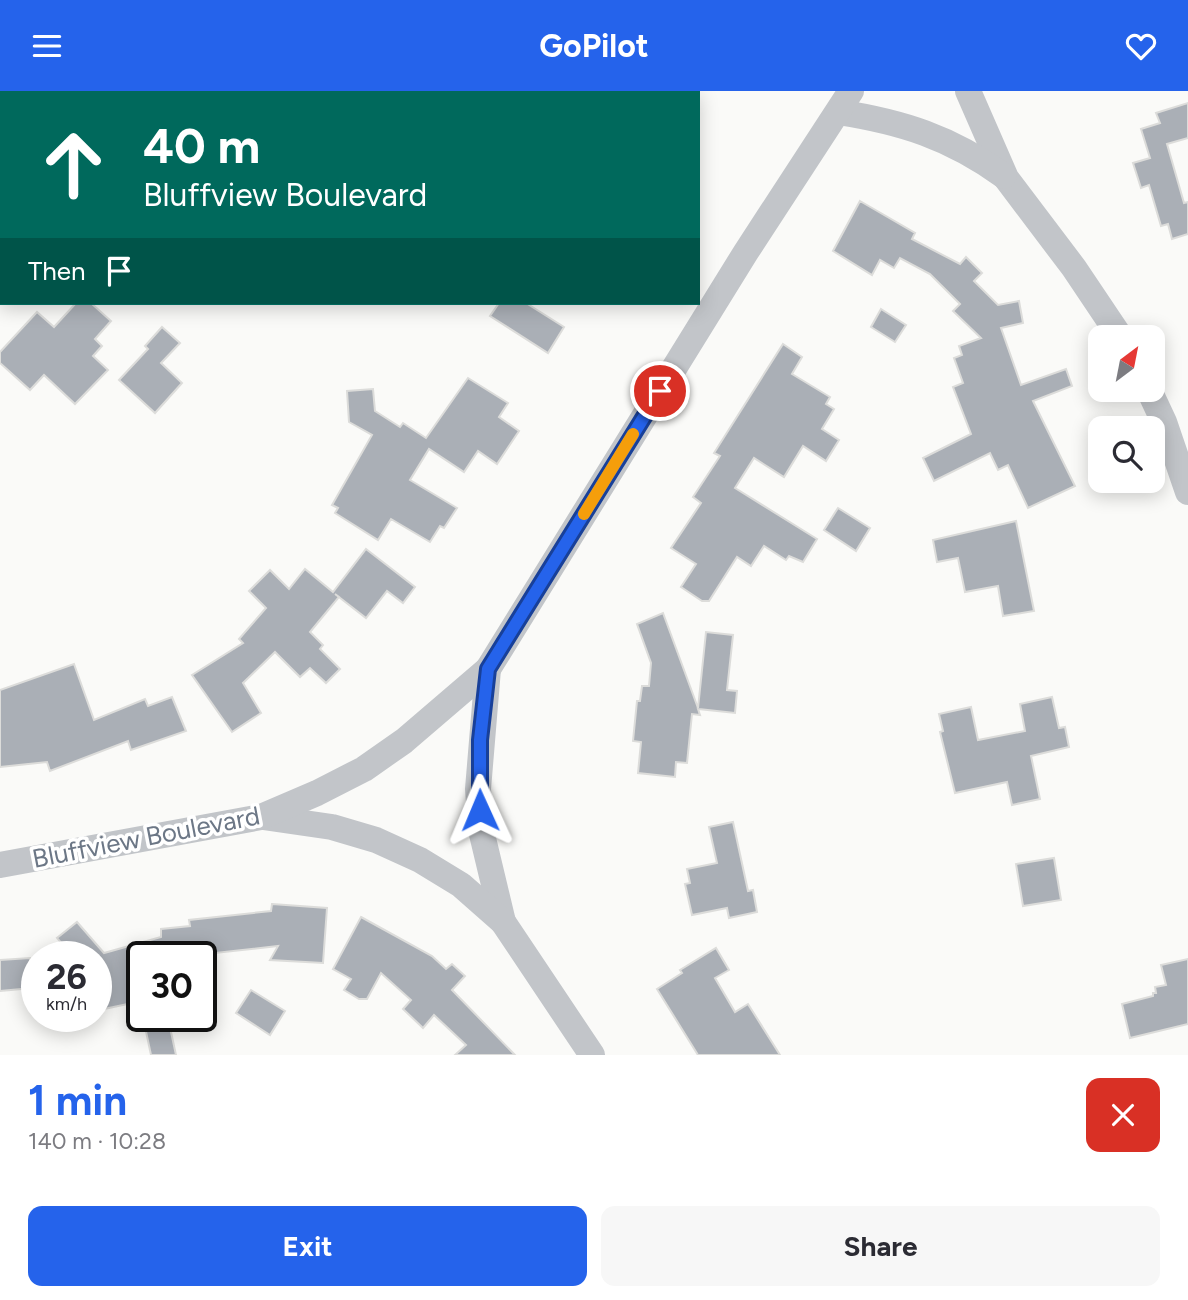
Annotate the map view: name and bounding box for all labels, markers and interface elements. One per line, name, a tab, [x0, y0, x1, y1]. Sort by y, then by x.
icon: menu	[28, 27, 66, 65]
text: GoPilot	[539, 27, 649, 65]
icon: heart	[1122, 27, 1160, 65]
text: 40 m	[143, 116, 260, 175]
icon: ahead	[28, 119, 119, 210]
text: Bluffview Boulevard	[143, 176, 427, 214]
icon: arrive	[100, 252, 138, 290]
text: Then	[28, 255, 86, 287]
north arrow	[1088, 325, 1166, 403]
map controls	[1088, 325, 1165, 493]
pin	[630, 361, 690, 421]
icon: arrive	[641, 372, 679, 410]
button: search	[1088, 416, 1165, 493]
position arrow	[443, 773, 517, 847]
street label: Bluffview Boulevard	[30, 799, 262, 875]
speed limit sign: 30	[126, 941, 217, 1032]
text: 26	[46, 956, 87, 998]
text: km/h	[46, 993, 87, 1015]
text: 1 min	[28, 1075, 127, 1126]
button: close	[1086, 1078, 1160, 1152]
text: 140 m · 10:28	[28, 1127, 166, 1155]
button: Exit	[28, 1206, 587, 1286]
button: Share	[601, 1206, 1160, 1286]

